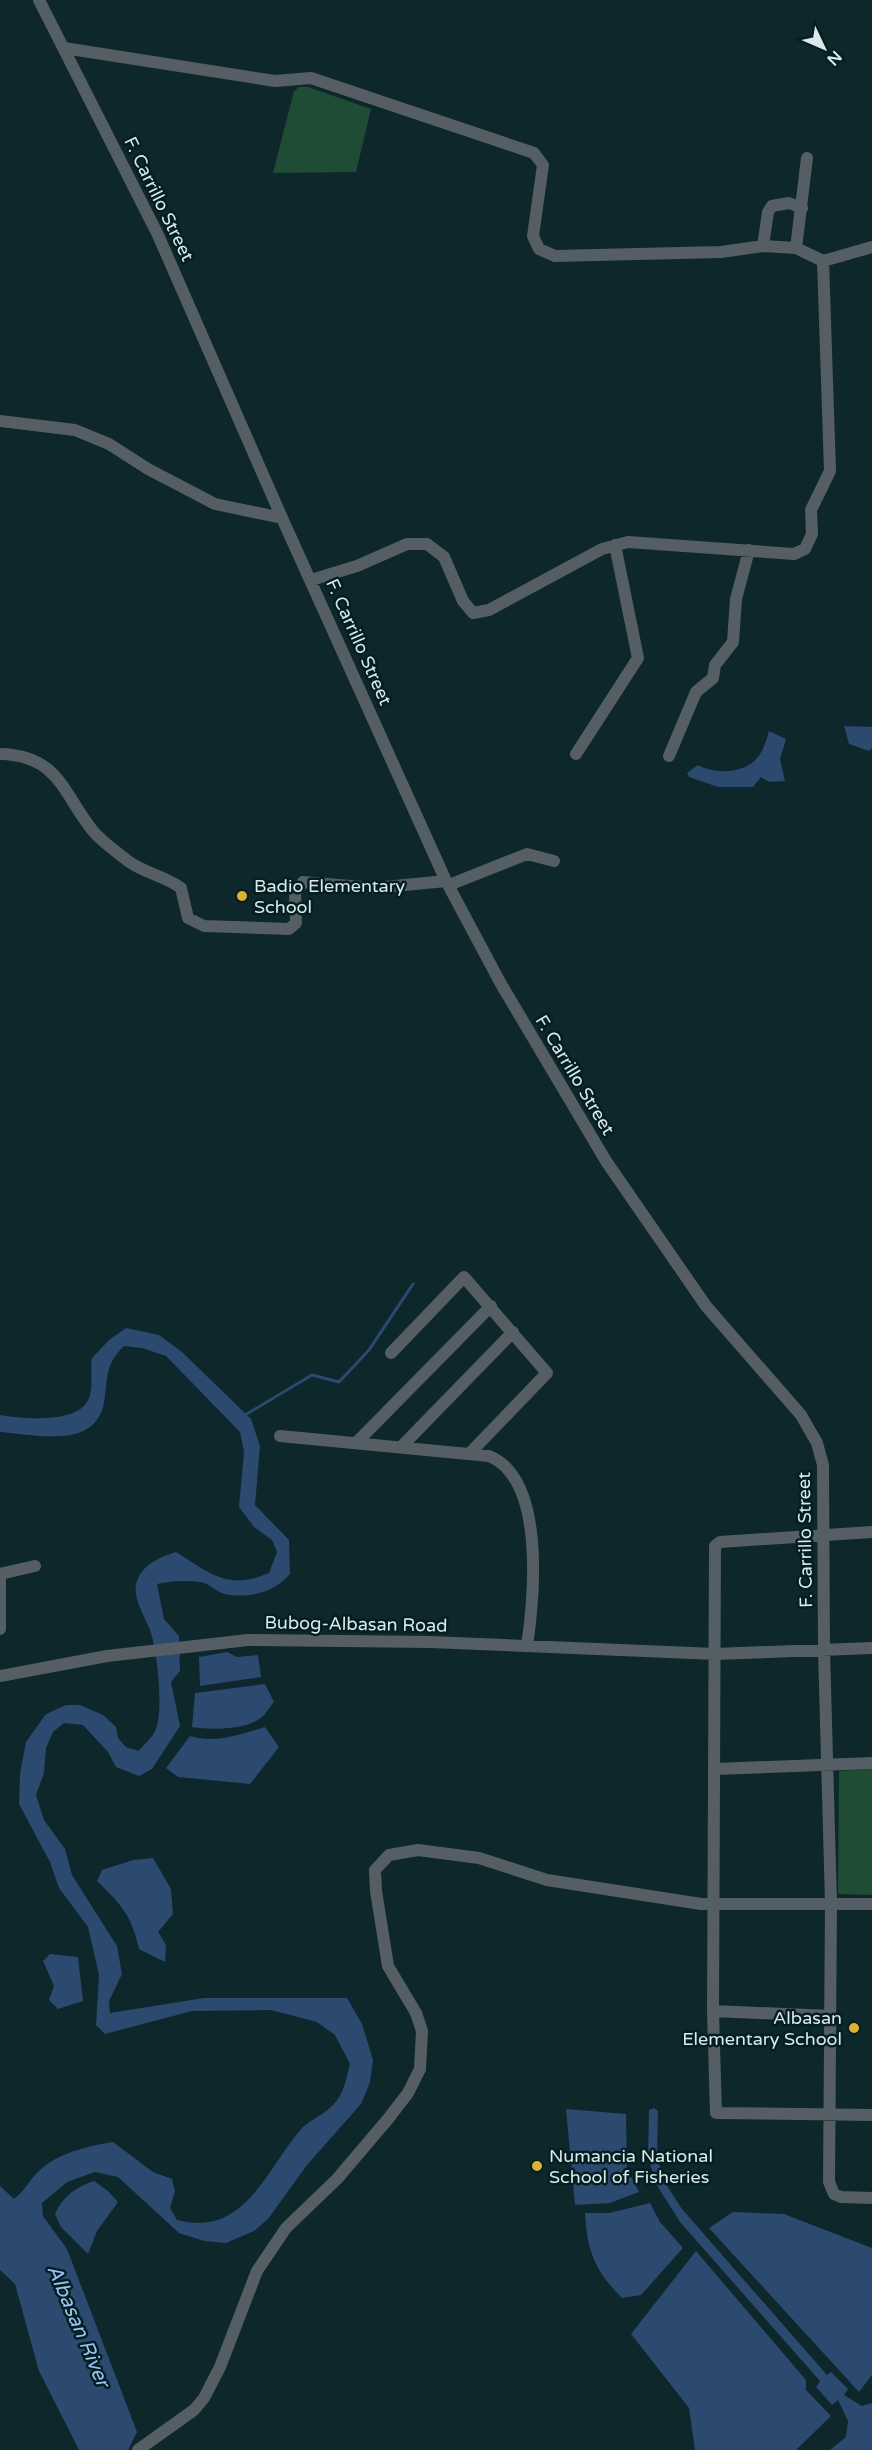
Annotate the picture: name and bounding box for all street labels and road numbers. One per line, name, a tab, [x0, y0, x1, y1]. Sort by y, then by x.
street label: F. Carrillo Street	[119, 133, 199, 265]
street label: F. Carrillo Street	[321, 575, 397, 709]
street label: F. Carrillo Street	[531, 1011, 619, 1139]
street label: F. Carrillo Street	[793, 1472, 817, 1608]
street label: Bubog-Albasan Road	[264, 1611, 448, 1637]

